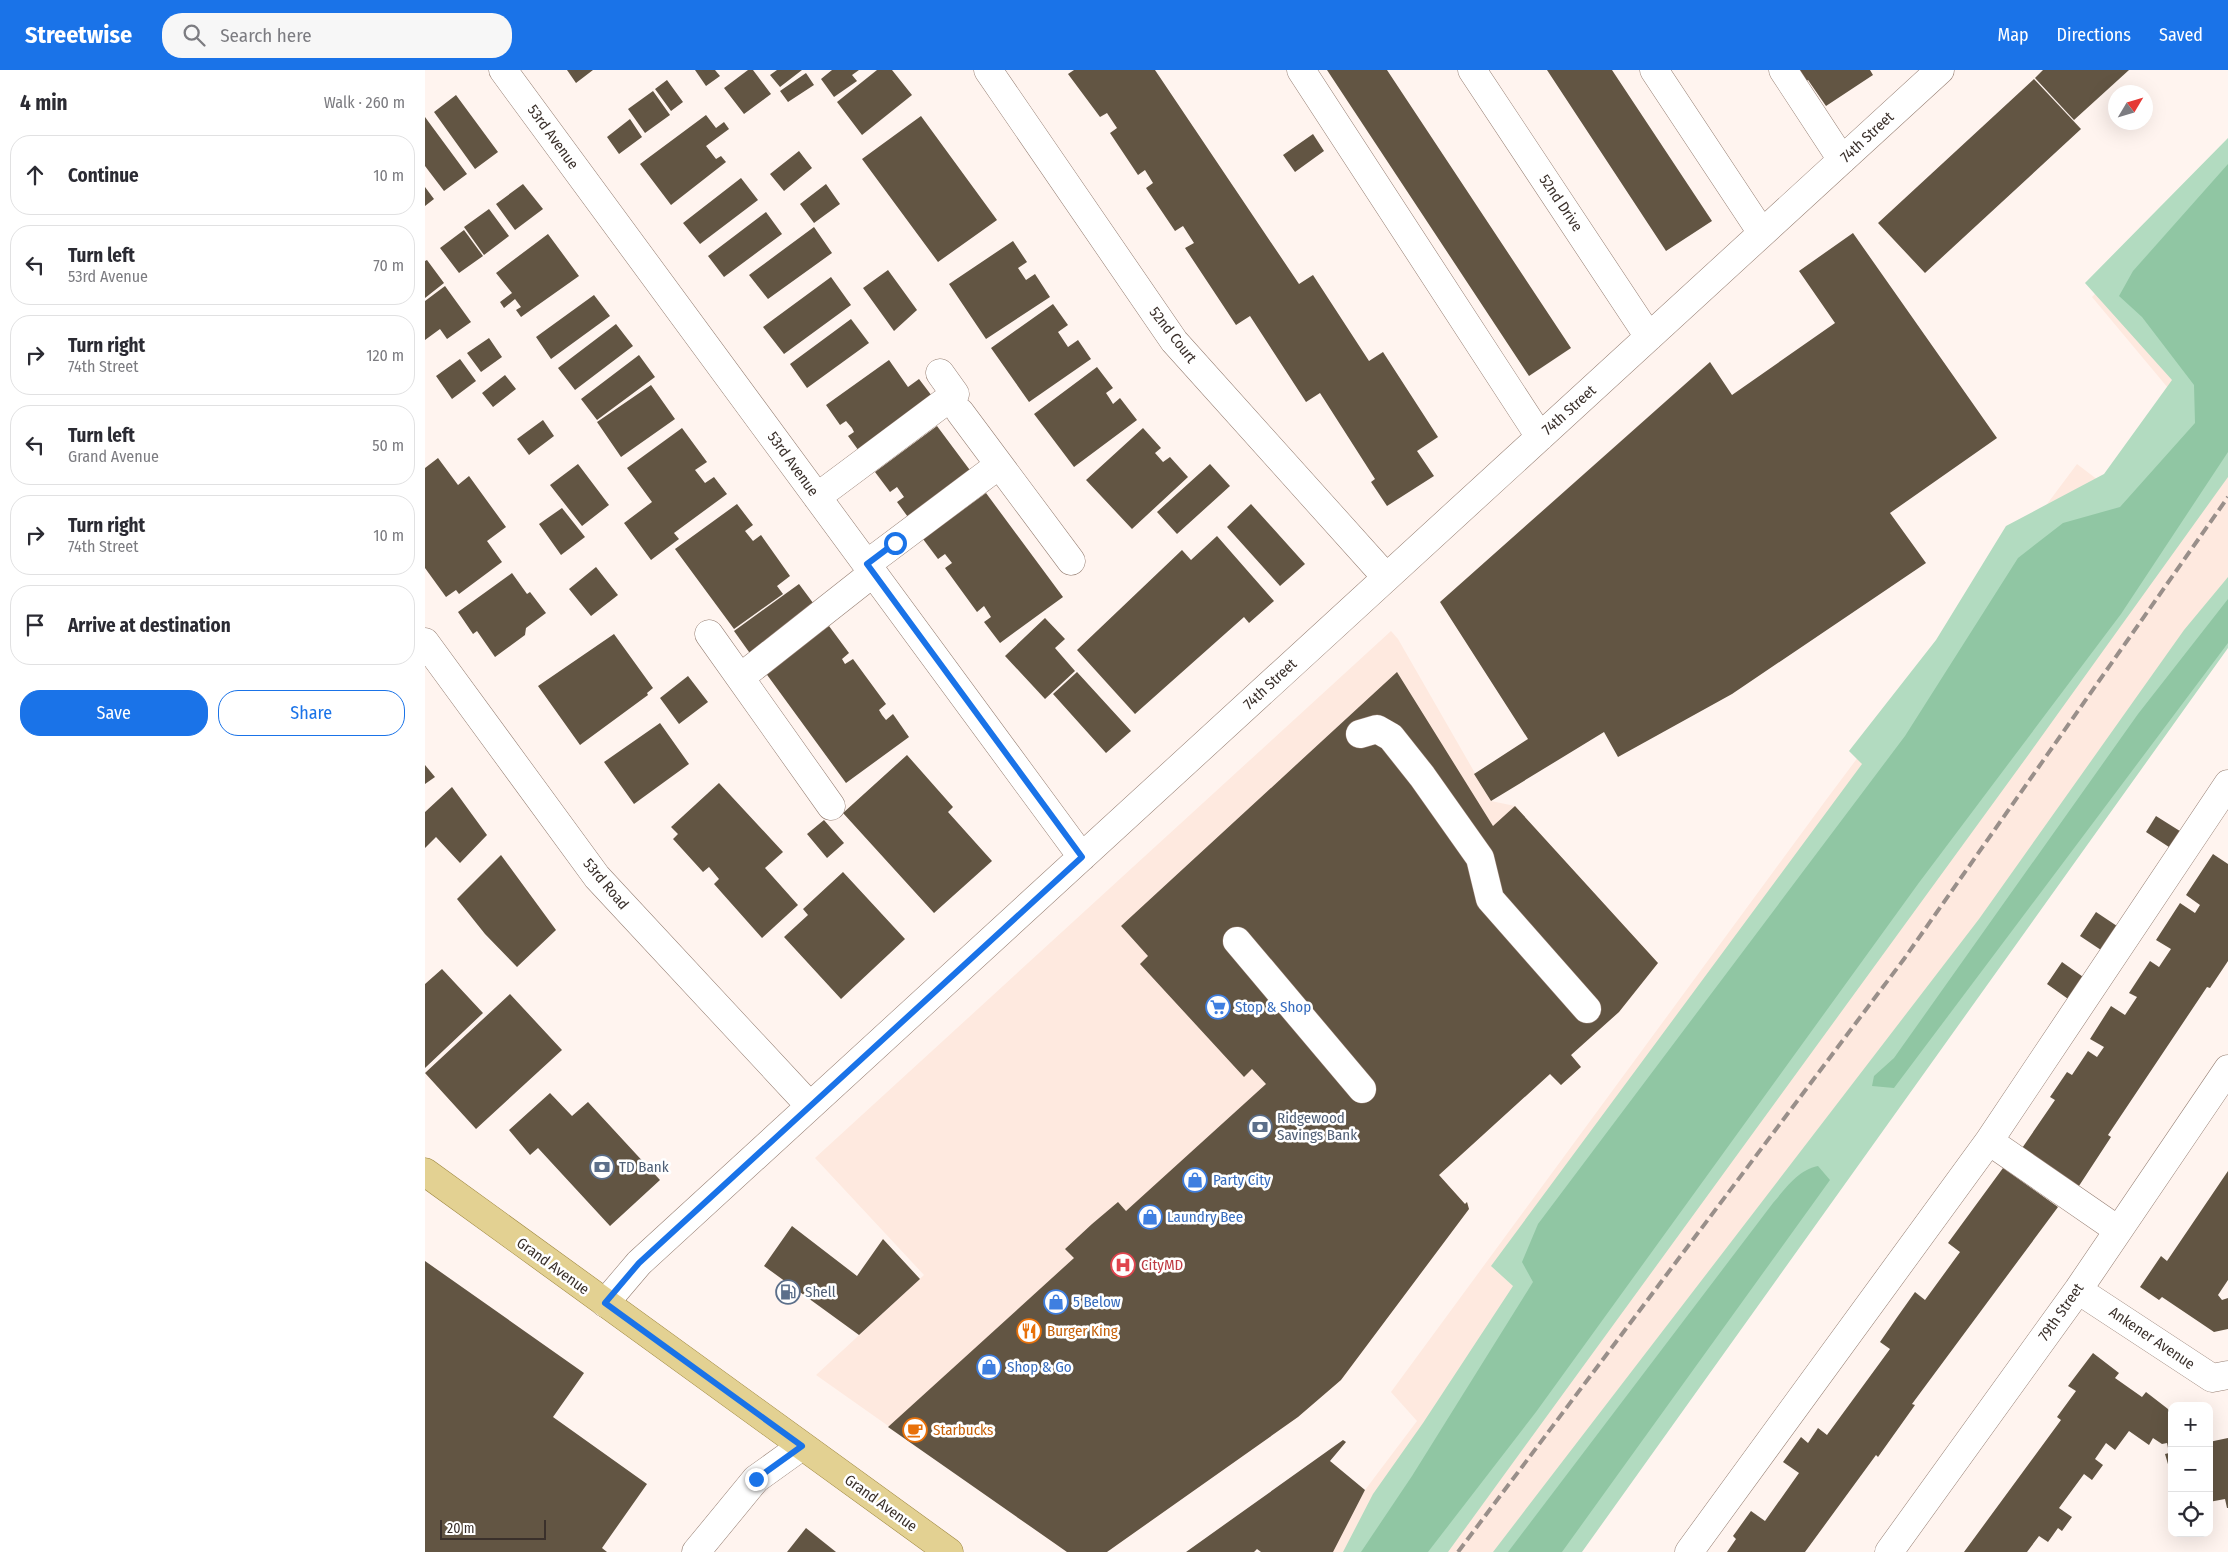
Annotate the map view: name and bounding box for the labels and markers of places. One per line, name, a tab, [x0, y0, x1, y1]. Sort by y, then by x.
supermarket icon: Stop & Shop	[1205, 994, 1231, 1020]
place label: Stop & Shop	[1235, 998, 1311, 1016]
place label: Ridgewood Savings Bank	[1277, 1109, 1357, 1144]
bank icon: Ridgewood Savings Bank	[1247, 1114, 1273, 1140]
bank icon: TD Bank	[589, 1154, 615, 1180]
place label: TD Bank	[619, 1158, 669, 1176]
shop icon: Party City	[1182, 1167, 1208, 1193]
place label: Party City	[1213, 1171, 1271, 1189]
shop icon: Laundry Bee	[1137, 1204, 1163, 1230]
place label: Laundry Bee	[1167, 1208, 1243, 1226]
hospital icon: CityMD	[1110, 1252, 1136, 1278]
place label: CityMD	[1141, 1256, 1183, 1274]
fuel station icon: Shell	[775, 1279, 801, 1305]
place label: Shell	[805, 1283, 836, 1301]
shop icon: 5 Below	[1043, 1289, 1069, 1315]
place label: 5 Below	[1073, 1293, 1121, 1311]
restaurant icon: Burger King	[1016, 1318, 1042, 1344]
place label: Burger King	[1047, 1322, 1118, 1340]
shop icon: Shop & Go	[976, 1354, 1002, 1380]
place label: Shop & Go	[1007, 1358, 1072, 1376]
cafe icon: Starbucks	[902, 1417, 928, 1443]
place label: Starbucks	[933, 1421, 993, 1439]

